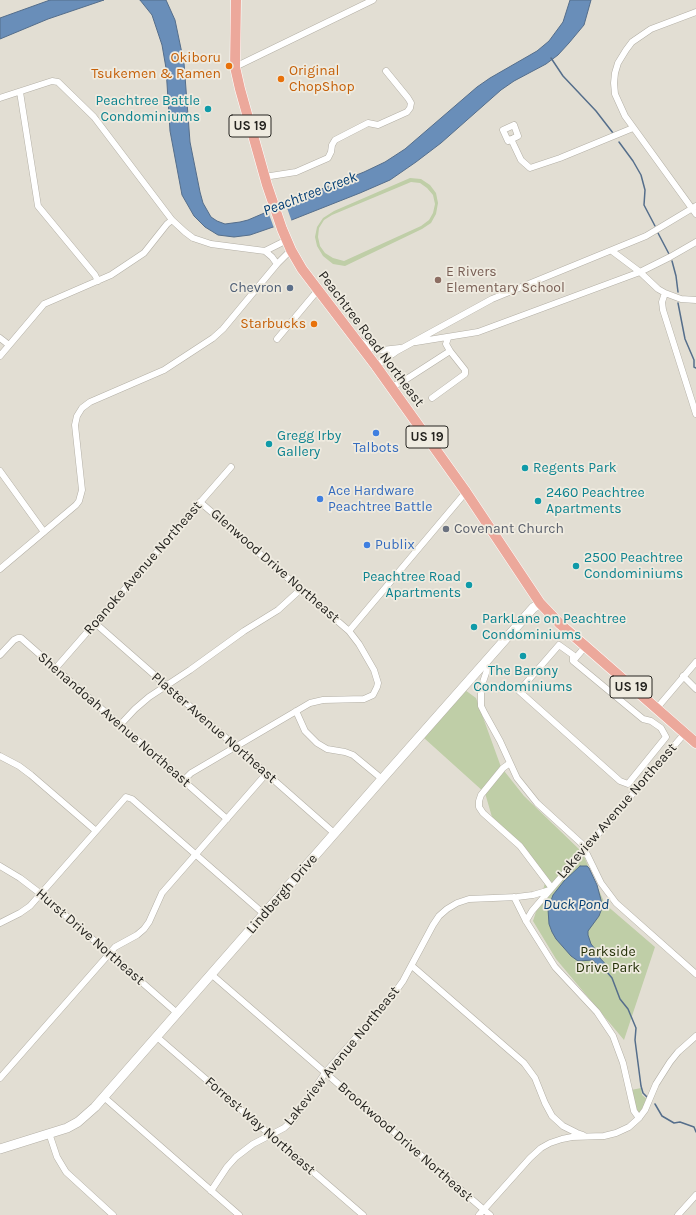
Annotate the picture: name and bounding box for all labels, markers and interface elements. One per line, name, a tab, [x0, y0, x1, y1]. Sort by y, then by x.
place label: Okiboru Tsukemen & Ramen	[91, 50, 221, 82]
marker: Okiboru Tsukemen & Ramen	[224, 61, 234, 71]
place label: Original ChopShop	[289, 63, 355, 96]
marker: Original ChopShop	[276, 74, 286, 84]
place label: Peachtree Battle Condominiums	[96, 93, 200, 126]
marker: Peachtree Battle Condominiums	[203, 104, 213, 114]
road number: US 19	[229, 115, 271, 137]
water label: Peachtree Creek	[260, 168, 360, 220]
place label: E Rivers Elementary School	[446, 264, 565, 296]
street label: Peachtree Road Northeast	[315, 268, 427, 410]
marker: E Rivers Elementary School	[433, 275, 443, 285]
place label: Chevron	[230, 280, 282, 296]
marker: Chevron	[285, 283, 295, 293]
place label: Starbucks	[240, 316, 306, 332]
marker: Starbucks	[309, 319, 319, 329]
road number: US 19	[406, 426, 448, 448]
place label: Gregg Irby Gallery	[277, 428, 341, 460]
marker: Talbots	[371, 428, 381, 438]
marker: Gregg Irby Gallery	[264, 439, 274, 449]
place label: Talbots	[353, 440, 399, 456]
place label: Regents Park	[533, 460, 617, 476]
marker: Regents Park	[520, 463, 530, 473]
place label: Ace Hardware Peachtree Battle	[328, 483, 432, 516]
place label: 2460 Peachtree Apartments	[546, 485, 645, 518]
marker: Ace Hardware Peachtree Battle	[315, 494, 325, 504]
marker: 2460 Peachtree Apartments	[533, 496, 543, 506]
street label: Roanoke Avenue Northeast	[80, 498, 206, 638]
street label: Glenwood Drive Northeast	[207, 505, 343, 627]
place label: Covenant Church	[454, 521, 564, 537]
marker: Covenant Church	[441, 524, 451, 534]
place label: Publix	[375, 537, 415, 553]
marker: Publix	[362, 540, 372, 550]
place label: 2500 Peachtree Condominiums	[584, 550, 683, 582]
marker: 2500 Peachtree Condominiums	[571, 561, 581, 571]
place label: Peachtree Road Apartments	[362, 569, 461, 602]
marker: Peachtree Road Apartments	[464, 580, 474, 590]
place label: ParkLane on Peachtree Condominiums	[482, 611, 626, 644]
marker: ParkLane on Peachtree Condominiums	[469, 622, 479, 632]
street label: Shenandoah Avenue Northeast	[34, 649, 194, 791]
marker: The Barony Condominiums	[518, 651, 528, 661]
place label: The Barony Condominiums	[473, 663, 573, 696]
street label: Plaster Avenue Northeast	[148, 669, 280, 787]
road number: US 19	[610, 676, 652, 698]
street label: Lakeview Avenue Northeast	[554, 740, 680, 882]
street label: Lindbergh Drive	[243, 851, 321, 937]
street label: Hurst Drive Northeast	[32, 885, 148, 989]
water label: Duck Pond	[543, 896, 609, 914]
park label: Parkside Drive Park	[576, 944, 640, 976]
street label: Lakeview Avenue Northeast	[281, 983, 403, 1129]
street label: Forrest Way Northeast	[201, 1073, 319, 1179]
street label: Brookwood Drive Northeast	[334, 1079, 476, 1205]

